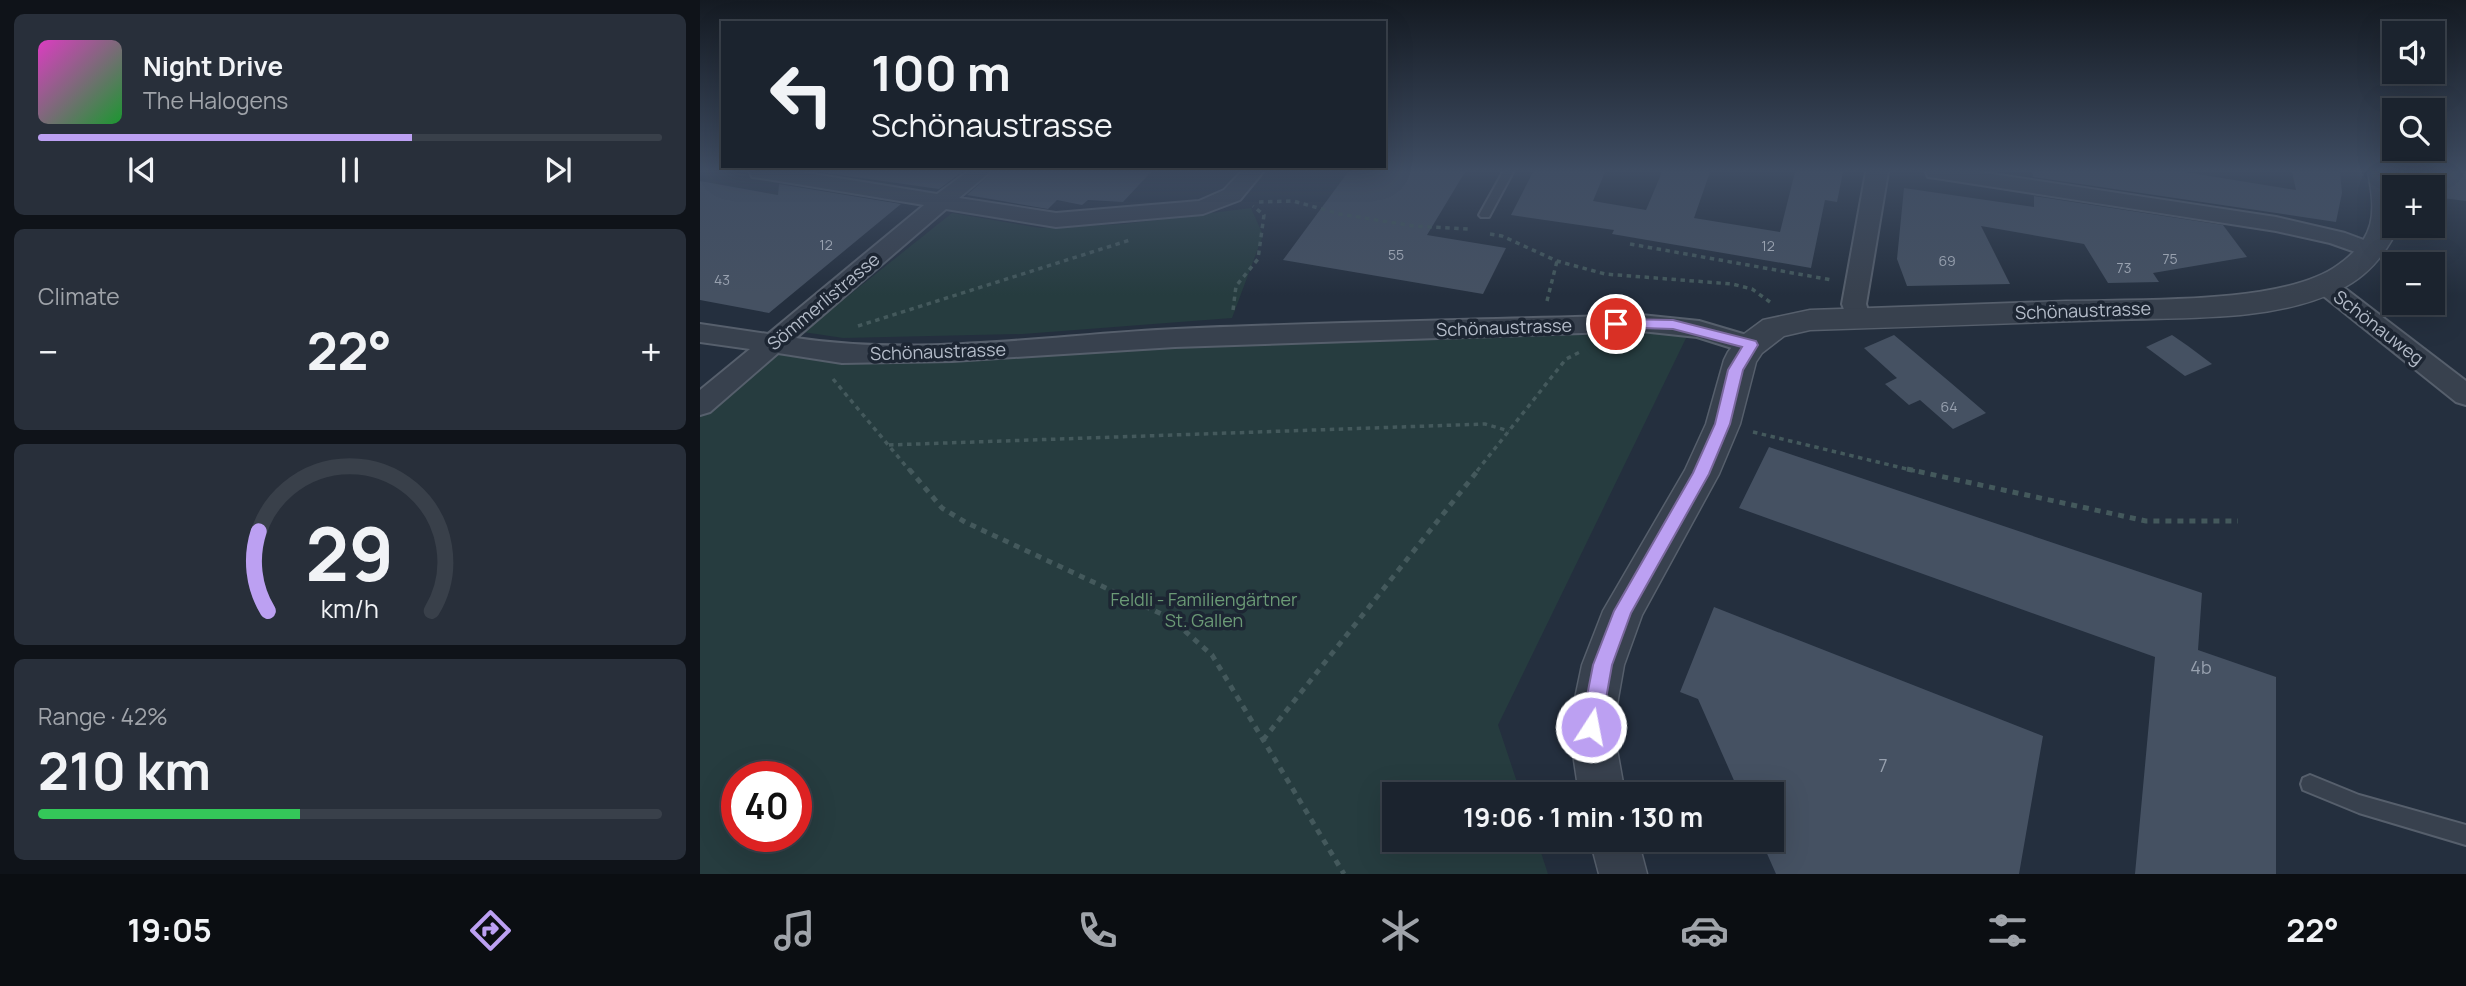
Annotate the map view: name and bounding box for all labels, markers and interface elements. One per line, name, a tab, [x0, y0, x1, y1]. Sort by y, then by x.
map controls	[2382, 21, 2445, 315]
button: sound	[2382, 21, 2445, 84]
text: 100 m	[871, 39, 1011, 106]
text: Night Drive	[143, 48, 283, 84]
icon: left	[756, 49, 847, 140]
text: The Halogens	[143, 84, 288, 116]
button: search	[2382, 98, 2445, 161]
text: Schönaustrasse	[871, 103, 1113, 147]
icon: previous	[123, 151, 161, 189]
icon: pause	[331, 151, 369, 189]
icon: next	[539, 151, 577, 189]
button: +	[2382, 175, 2445, 238]
house number: 12	[819, 235, 833, 254]
house number: 12	[1761, 236, 1775, 255]
house number: 55	[1388, 245, 1404, 264]
street label: Sömmerlistrasse	[762, 247, 884, 355]
house number: 75	[2162, 249, 2178, 268]
house number: 69	[1938, 251, 1956, 270]
button: −	[2382, 252, 2445, 315]
house number: 73	[2117, 258, 2131, 277]
house number: 43	[714, 270, 730, 289]
text: Climate	[38, 280, 120, 312]
street label: Schönauweg	[2329, 284, 2429, 370]
pin	[1586, 294, 1646, 354]
street label: Schönaustrasse	[2015, 296, 2151, 324]
icon: arrive	[1597, 305, 1635, 343]
street label: Schönaustrasse	[1436, 313, 1572, 341]
text: 22°	[307, 315, 392, 386]
text: −	[38, 325, 59, 377]
text: +	[640, 325, 662, 377]
street label: Schönaustrasse	[870, 337, 1006, 365]
house number: 64	[1941, 397, 1957, 416]
text: 29	[306, 503, 394, 603]
park label: Feldli - Familiengärtner St. Gallen	[1111, 587, 1298, 632]
text: km/h	[321, 590, 379, 625]
house number: 4b	[2190, 655, 2212, 679]
position arrow	[1554, 690, 1628, 764]
text: Range · 42%	[38, 700, 168, 732]
text: 210 km	[38, 735, 211, 806]
house number: 7	[1878, 753, 1888, 777]
speed limit sign: 40	[721, 761, 812, 852]
text: 19:06 · 1 min · 130 m	[1463, 799, 1703, 835]
icon: directions	[466, 906, 515, 955]
icon: music	[770, 906, 819, 955]
icon: phone	[1073, 906, 1122, 955]
icon: climate	[1376, 906, 1425, 955]
icon: car	[1680, 906, 1729, 955]
icon: filters	[1983, 906, 2032, 955]
text: 19:05	[127, 908, 212, 952]
text: 22°	[2286, 908, 2339, 952]

